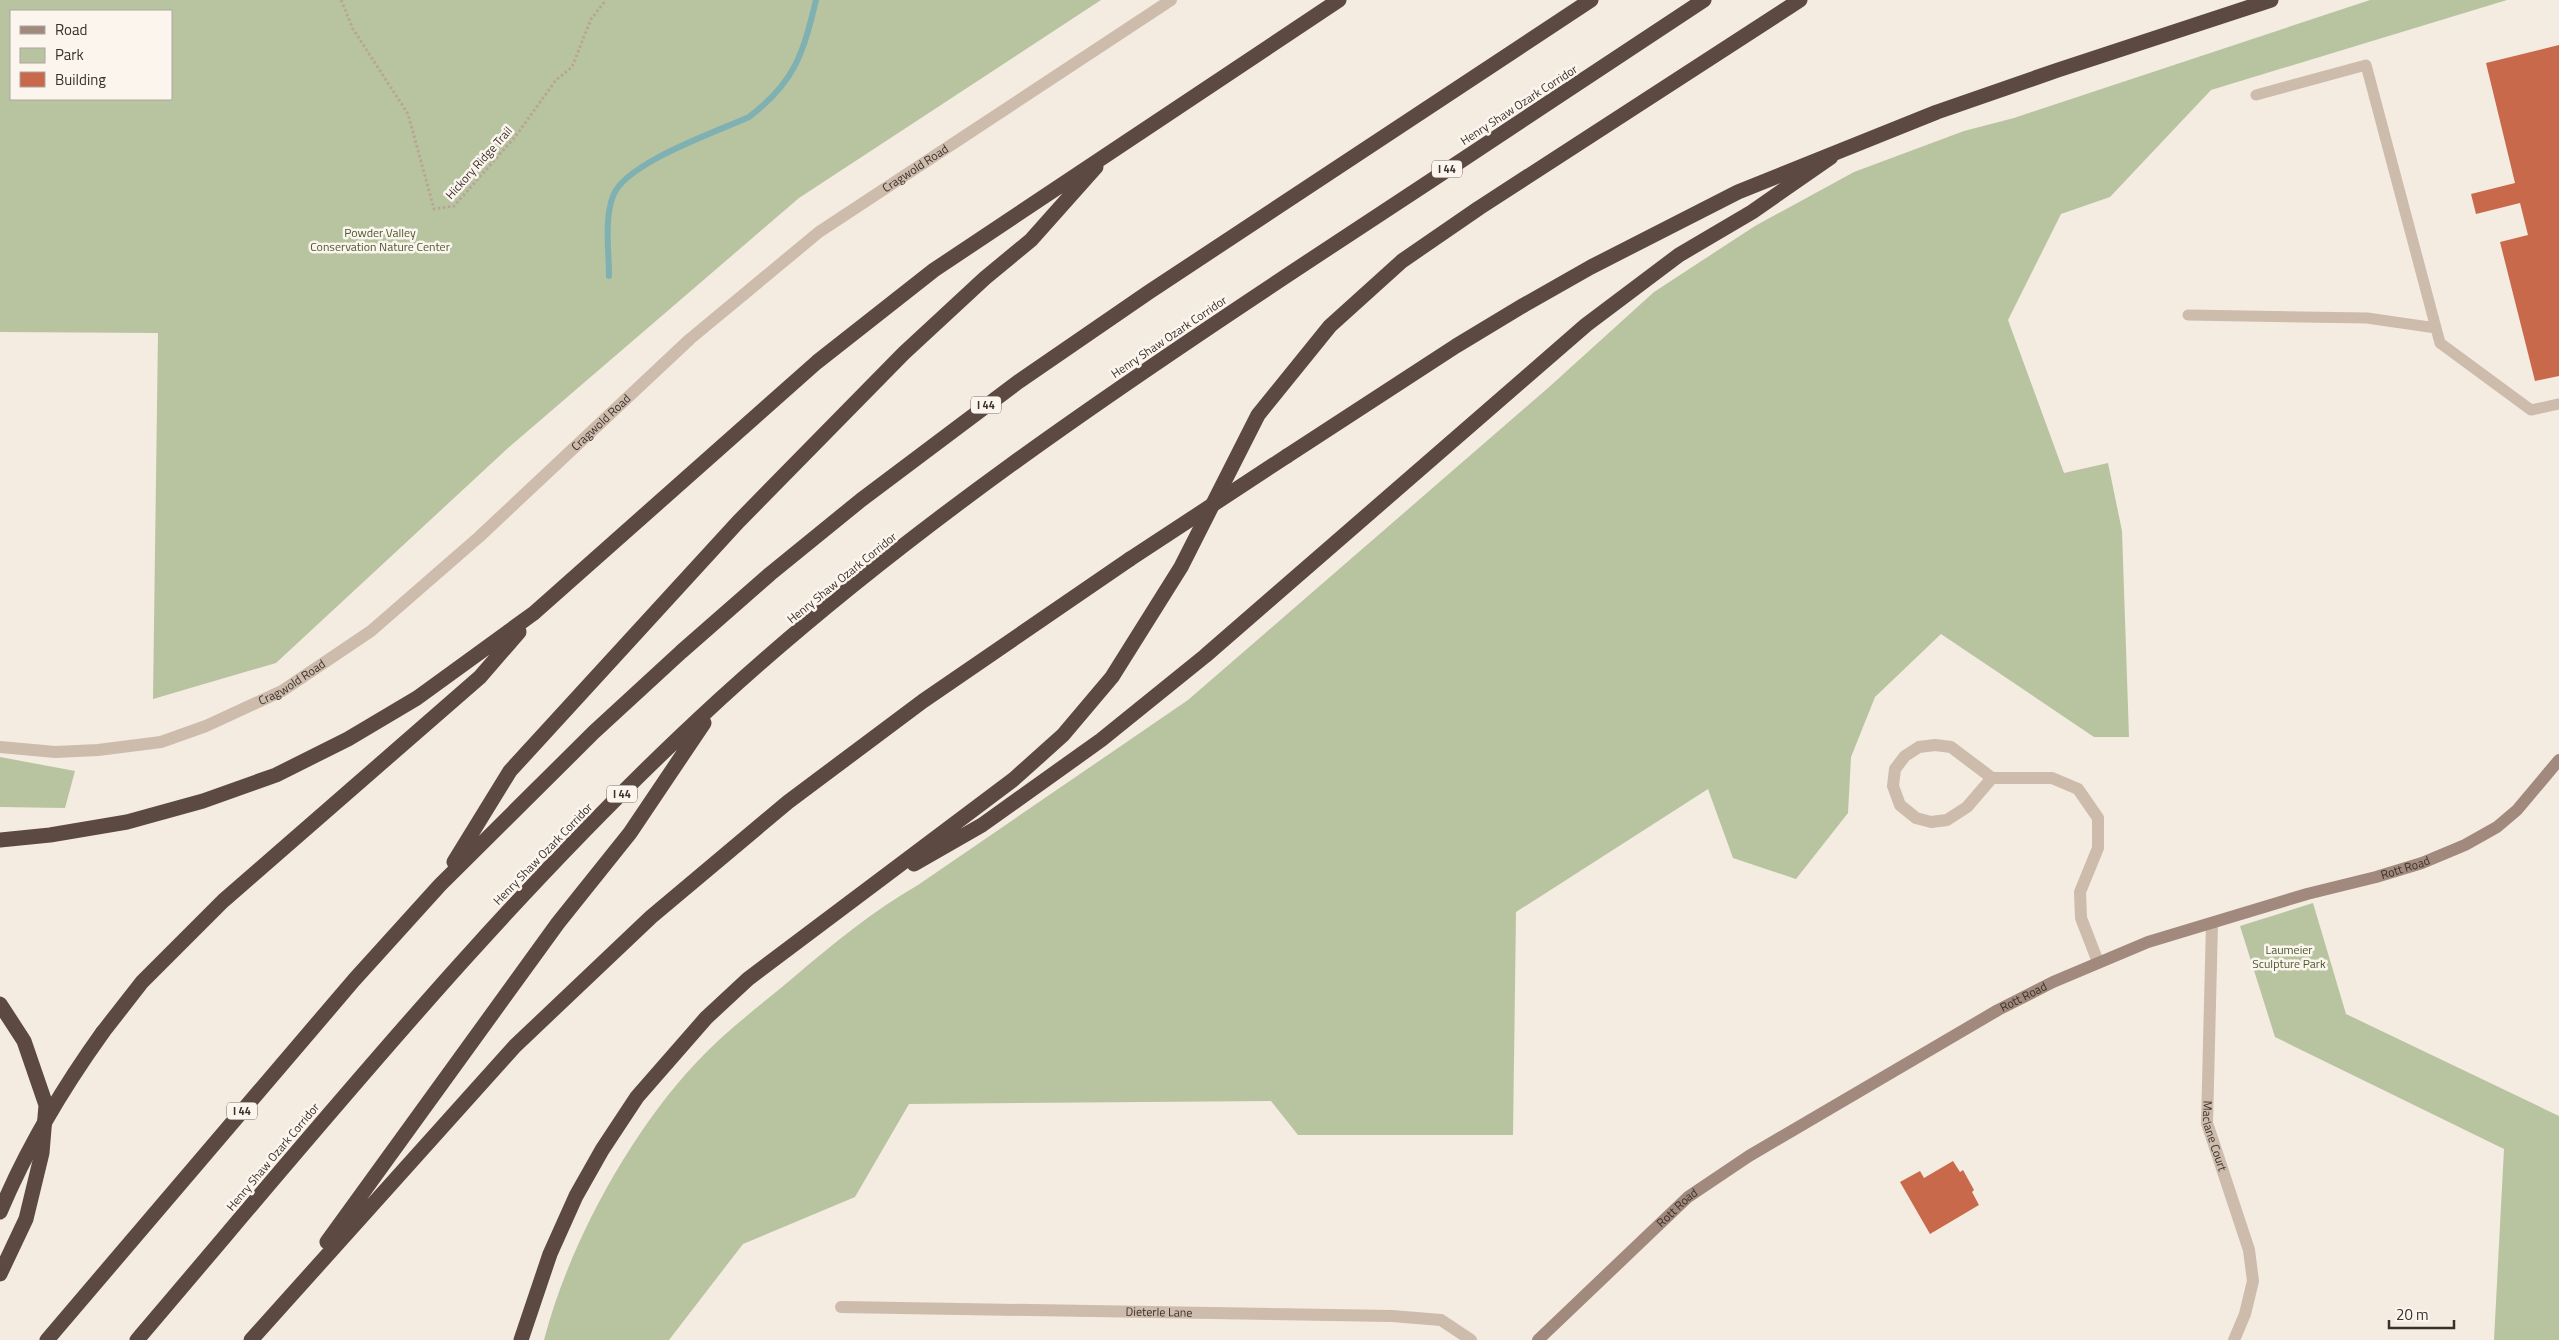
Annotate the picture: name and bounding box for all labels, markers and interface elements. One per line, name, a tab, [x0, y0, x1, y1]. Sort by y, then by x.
legend	[10, 10, 172, 100]
text: Road	[55, 18, 87, 41]
text: Park	[55, 43, 84, 66]
street label: Henry Shaw Ozark Corridor	[1456, 59, 1581, 150]
text: Building	[55, 68, 106, 91]
street label: Hickory Ridge Trail	[441, 122, 517, 203]
street label: Cragwold Road	[878, 139, 952, 197]
road number: I 44	[1432, 160, 1462, 178]
park label: Powder Valley Conservation Nature Center	[310, 223, 450, 256]
street label: Henry Shaw Ozark Corridor	[1107, 291, 1231, 383]
street label: Cragwold Road	[566, 389, 635, 455]
road number: I 44	[971, 396, 1001, 414]
street label: Henry Shaw Ozark Corridor	[783, 527, 901, 628]
street label: Cragwold Road	[255, 654, 329, 710]
road number: I 44	[607, 786, 637, 802]
street label: Henry Shaw Ozark Corridor	[488, 798, 597, 909]
street label: Rott Road	[2378, 851, 2433, 884]
park label: Laumeier Sculpture Park	[2252, 940, 2326, 973]
street label: Rott Road	[1996, 977, 2050, 1017]
street label: Henry Shaw Ozark Corridor	[222, 1098, 324, 1215]
street label: Maclane Court	[2198, 1100, 2233, 1174]
road number: I 44	[227, 1102, 257, 1120]
street label: Rott Road	[1652, 1183, 1701, 1232]
scale bar	[2389, 1298, 2454, 1330]
street label: Dieterle Lane	[1126, 1302, 1192, 1322]
text: 20 m	[2396, 1303, 2429, 1326]

